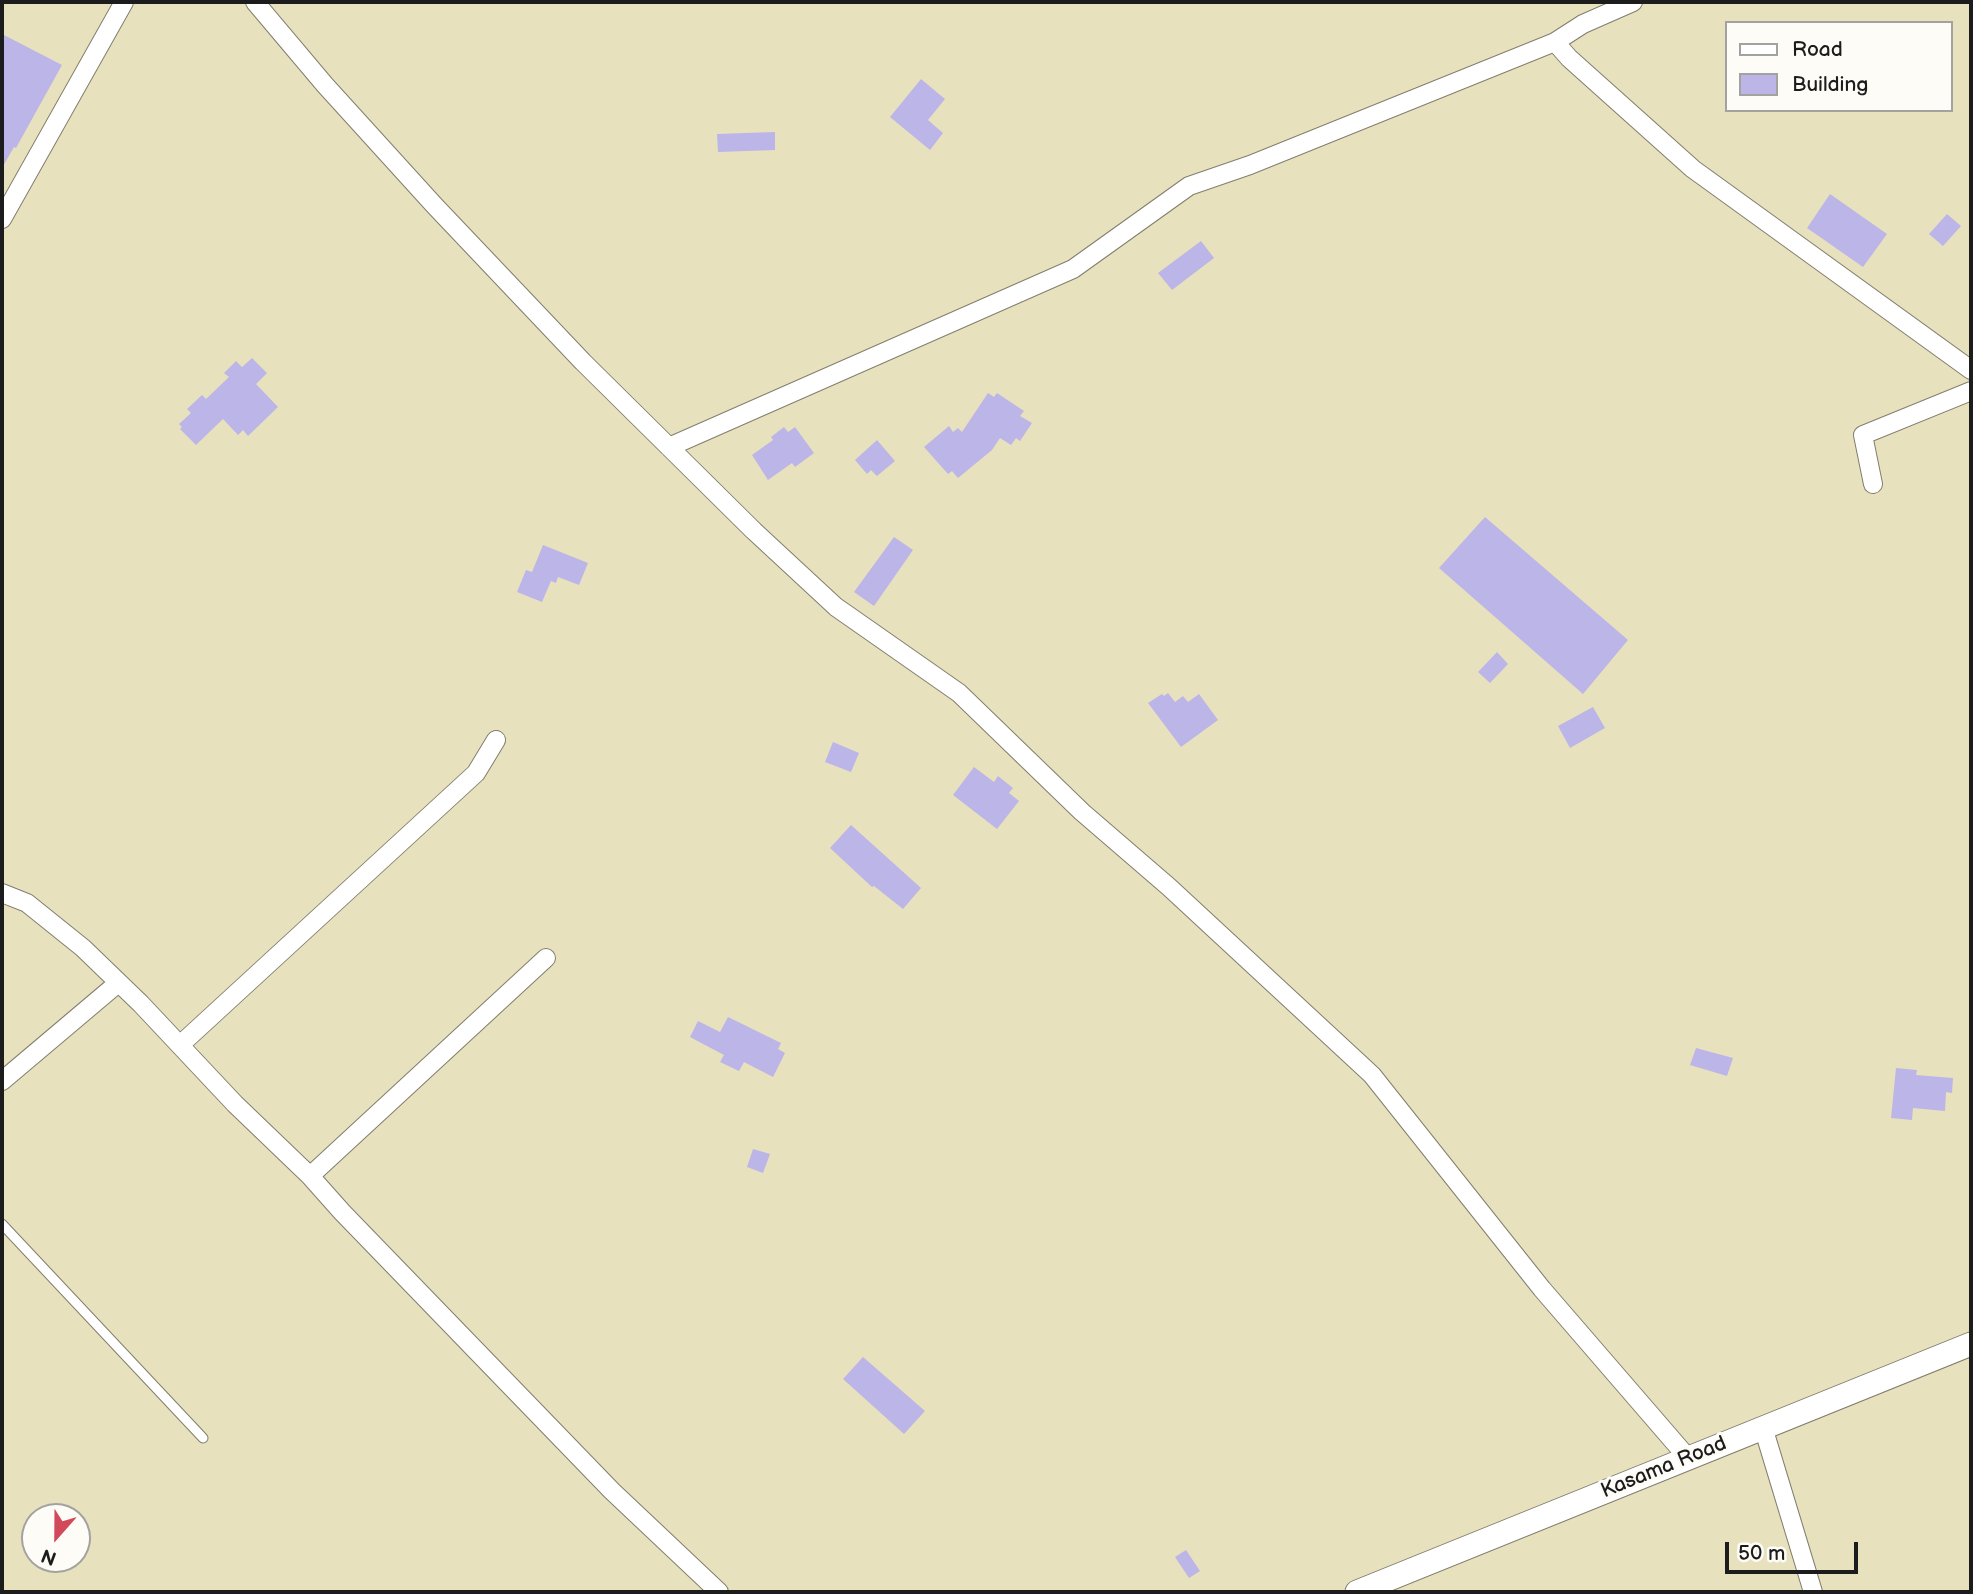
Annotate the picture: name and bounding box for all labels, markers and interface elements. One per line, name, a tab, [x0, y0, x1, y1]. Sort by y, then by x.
legend	[1724, 21, 1952, 112]
text: Road	[1792, 37, 1843, 62]
text: Building	[1792, 72, 1868, 97]
street label: Kasama Road	[1598, 1431, 1730, 1505]
north arrow	[21, 1503, 91, 1573]
scale bar	[1728, 1528, 1861, 1572]
text: 50 m	[1738, 1541, 1785, 1566]
text: N	[38, 1543, 60, 1570]

